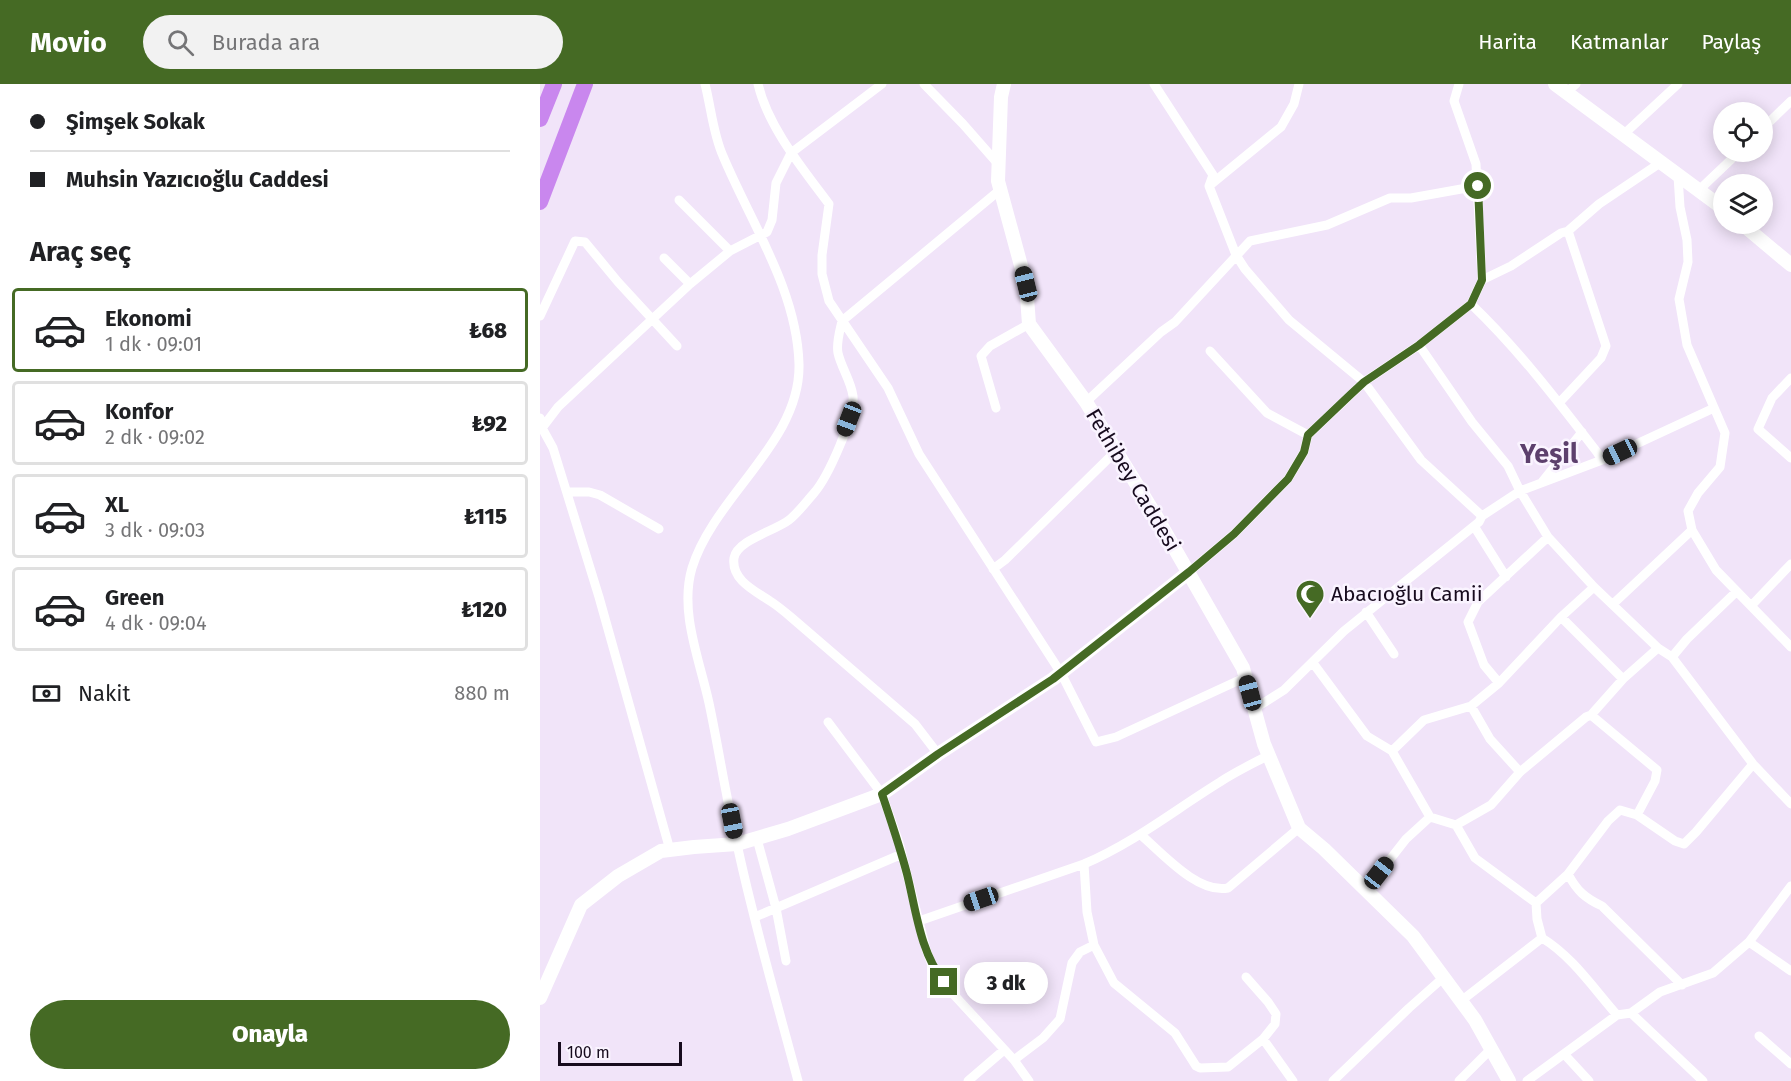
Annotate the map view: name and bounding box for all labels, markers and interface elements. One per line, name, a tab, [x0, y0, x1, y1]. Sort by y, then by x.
search box	[143, 15, 563, 69]
text: Movio	[30, 26, 107, 59]
icon: search	[164, 26, 197, 59]
text: Burada ara	[212, 29, 320, 56]
text: Harita	[1478, 29, 1537, 55]
text: Katmanlar	[1570, 29, 1668, 55]
text: Paylaş	[1701, 29, 1761, 55]
map controls	[1713, 102, 1773, 234]
button: locate	[1713, 102, 1773, 162]
text: Şimşek Sokak	[66, 108, 205, 135]
text: Muhsin Yazıcıoğlu Caddesi	[66, 166, 329, 193]
route start	[1464, 172, 1491, 199]
button: layers	[1713, 174, 1773, 234]
text: Araç seç	[30, 236, 131, 268]
car	[1013, 264, 1039, 304]
icon: car	[33, 303, 87, 357]
text: Ekonomi	[105, 305, 192, 332]
text: ₺68	[469, 317, 507, 344]
text: 1 dk · 09:01	[105, 332, 202, 356]
icon: car	[33, 396, 87, 450]
text: Konfor	[105, 398, 173, 425]
car	[834, 399, 864, 439]
street label: Fethibey Caddesi	[1080, 404, 1186, 556]
text: ₺92	[472, 410, 507, 437]
text: 2 dk · 09:02	[105, 425, 205, 449]
car	[1600, 436, 1640, 468]
district label: Yeşil	[1519, 438, 1579, 470]
icon: car	[33, 489, 87, 543]
text: XL	[105, 491, 129, 518]
text: ₺115	[464, 503, 507, 530]
text: 3 dk · 09:03	[105, 518, 205, 542]
mosque icon: Abacıoğlu Camii	[1294, 578, 1326, 620]
place label: Abacıoğlu Camii	[1331, 581, 1483, 607]
icon: car	[33, 582, 87, 636]
text: Green	[105, 584, 164, 611]
text: ₺120	[461, 596, 507, 623]
text: 4 dk · 09:04	[105, 611, 207, 635]
car	[1237, 673, 1263, 713]
icon: cash	[30, 677, 63, 710]
text: Nakit	[78, 680, 130, 707]
text: 880 m	[454, 681, 510, 705]
car	[720, 802, 744, 840]
car	[1361, 853, 1397, 893]
car	[961, 885, 1001, 913]
callout: 3 dk	[965, 961, 1049, 1003]
route end	[930, 968, 957, 995]
text: 3 dk	[987, 971, 1025, 995]
button: Onayla	[30, 1000, 510, 1069]
scale bar	[558, 1039, 682, 1066]
text: 100 m	[567, 1043, 610, 1062]

